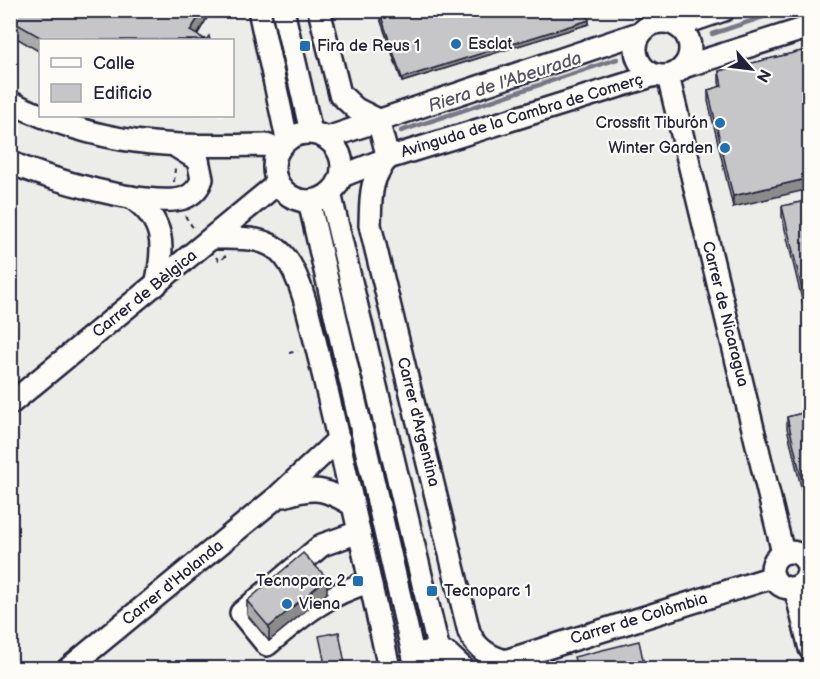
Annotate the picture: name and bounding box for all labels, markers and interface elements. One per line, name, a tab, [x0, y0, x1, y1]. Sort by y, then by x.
place label: Esclat	[468, 35, 512, 54]
place label: Fira de Reus 1	[317, 37, 420, 56]
marker: Esclat	[449, 37, 463, 51]
legend	[39, 39, 234, 117]
marker: Fira de Reus 1	[298, 39, 312, 53]
north arrow	[721, 39, 781, 99]
water label: Riera de l'Abeurada	[426, 47, 584, 117]
text: Calle	[93, 53, 135, 74]
text: N	[752, 66, 774, 85]
street label: Avinguda de la Cambra de Comerç	[399, 70, 645, 162]
text: Edificio	[93, 83, 152, 104]
place label: Crossfit Tiburón	[596, 114, 708, 133]
marker: Crossfit Tiburón	[713, 116, 727, 130]
place label: Winter Garden	[608, 139, 713, 158]
marker: Winter Garden	[718, 141, 732, 155]
street label: Carrer de Nicaragua	[698, 239, 752, 389]
street label: Carrer de Bèlgica	[89, 246, 201, 342]
street label: Carrer d'Argentina	[393, 355, 443, 489]
street label: Carrer d'Holanda	[119, 536, 227, 630]
place label: Tecnoparc 2	[256, 572, 347, 591]
marker: Tecnoparc 2	[351, 574, 365, 588]
place label: Tecnoparc 1	[444, 582, 531, 601]
marker: Tecnoparc 1	[425, 584, 439, 598]
street label: Carrer de Colòmbia	[568, 589, 710, 649]
place label: Viena	[299, 595, 340, 614]
marker: Viena	[280, 597, 294, 611]

